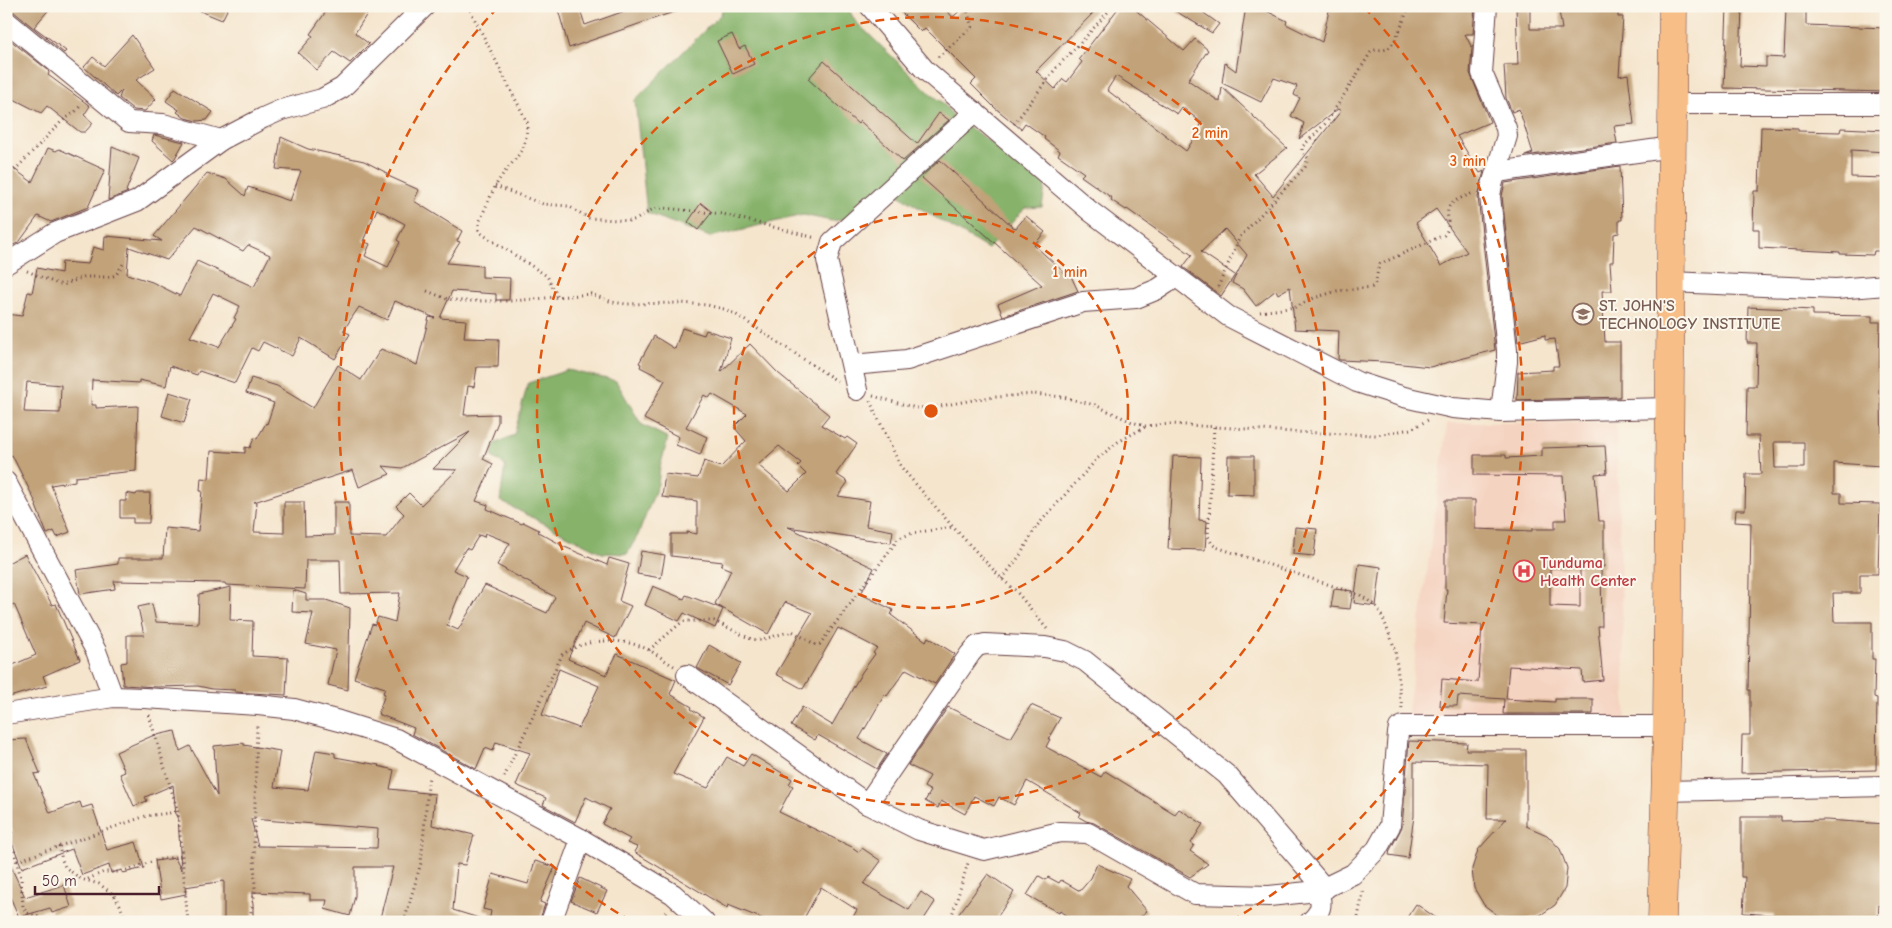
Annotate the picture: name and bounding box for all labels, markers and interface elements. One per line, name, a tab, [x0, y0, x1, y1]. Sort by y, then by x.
text: 2 min	[1192, 124, 1228, 142]
text: 3 min	[1450, 152, 1486, 170]
text: 1 min	[1053, 263, 1087, 281]
place label: ST. JOHN'S TECHNOLOGY INSTITUTE	[1599, 297, 1781, 333]
school or university icon: ST. JOHN'S TECHNOLOGY INSTITUTE	[1571, 302, 1595, 326]
centre of rings	[922, 402, 940, 420]
place label: Tunduma Health Center	[1540, 554, 1636, 590]
hospital icon: Tunduma Health Center	[1512, 559, 1536, 583]
scale bar	[35, 863, 159, 895]
text: 50 m	[42, 872, 77, 890]

